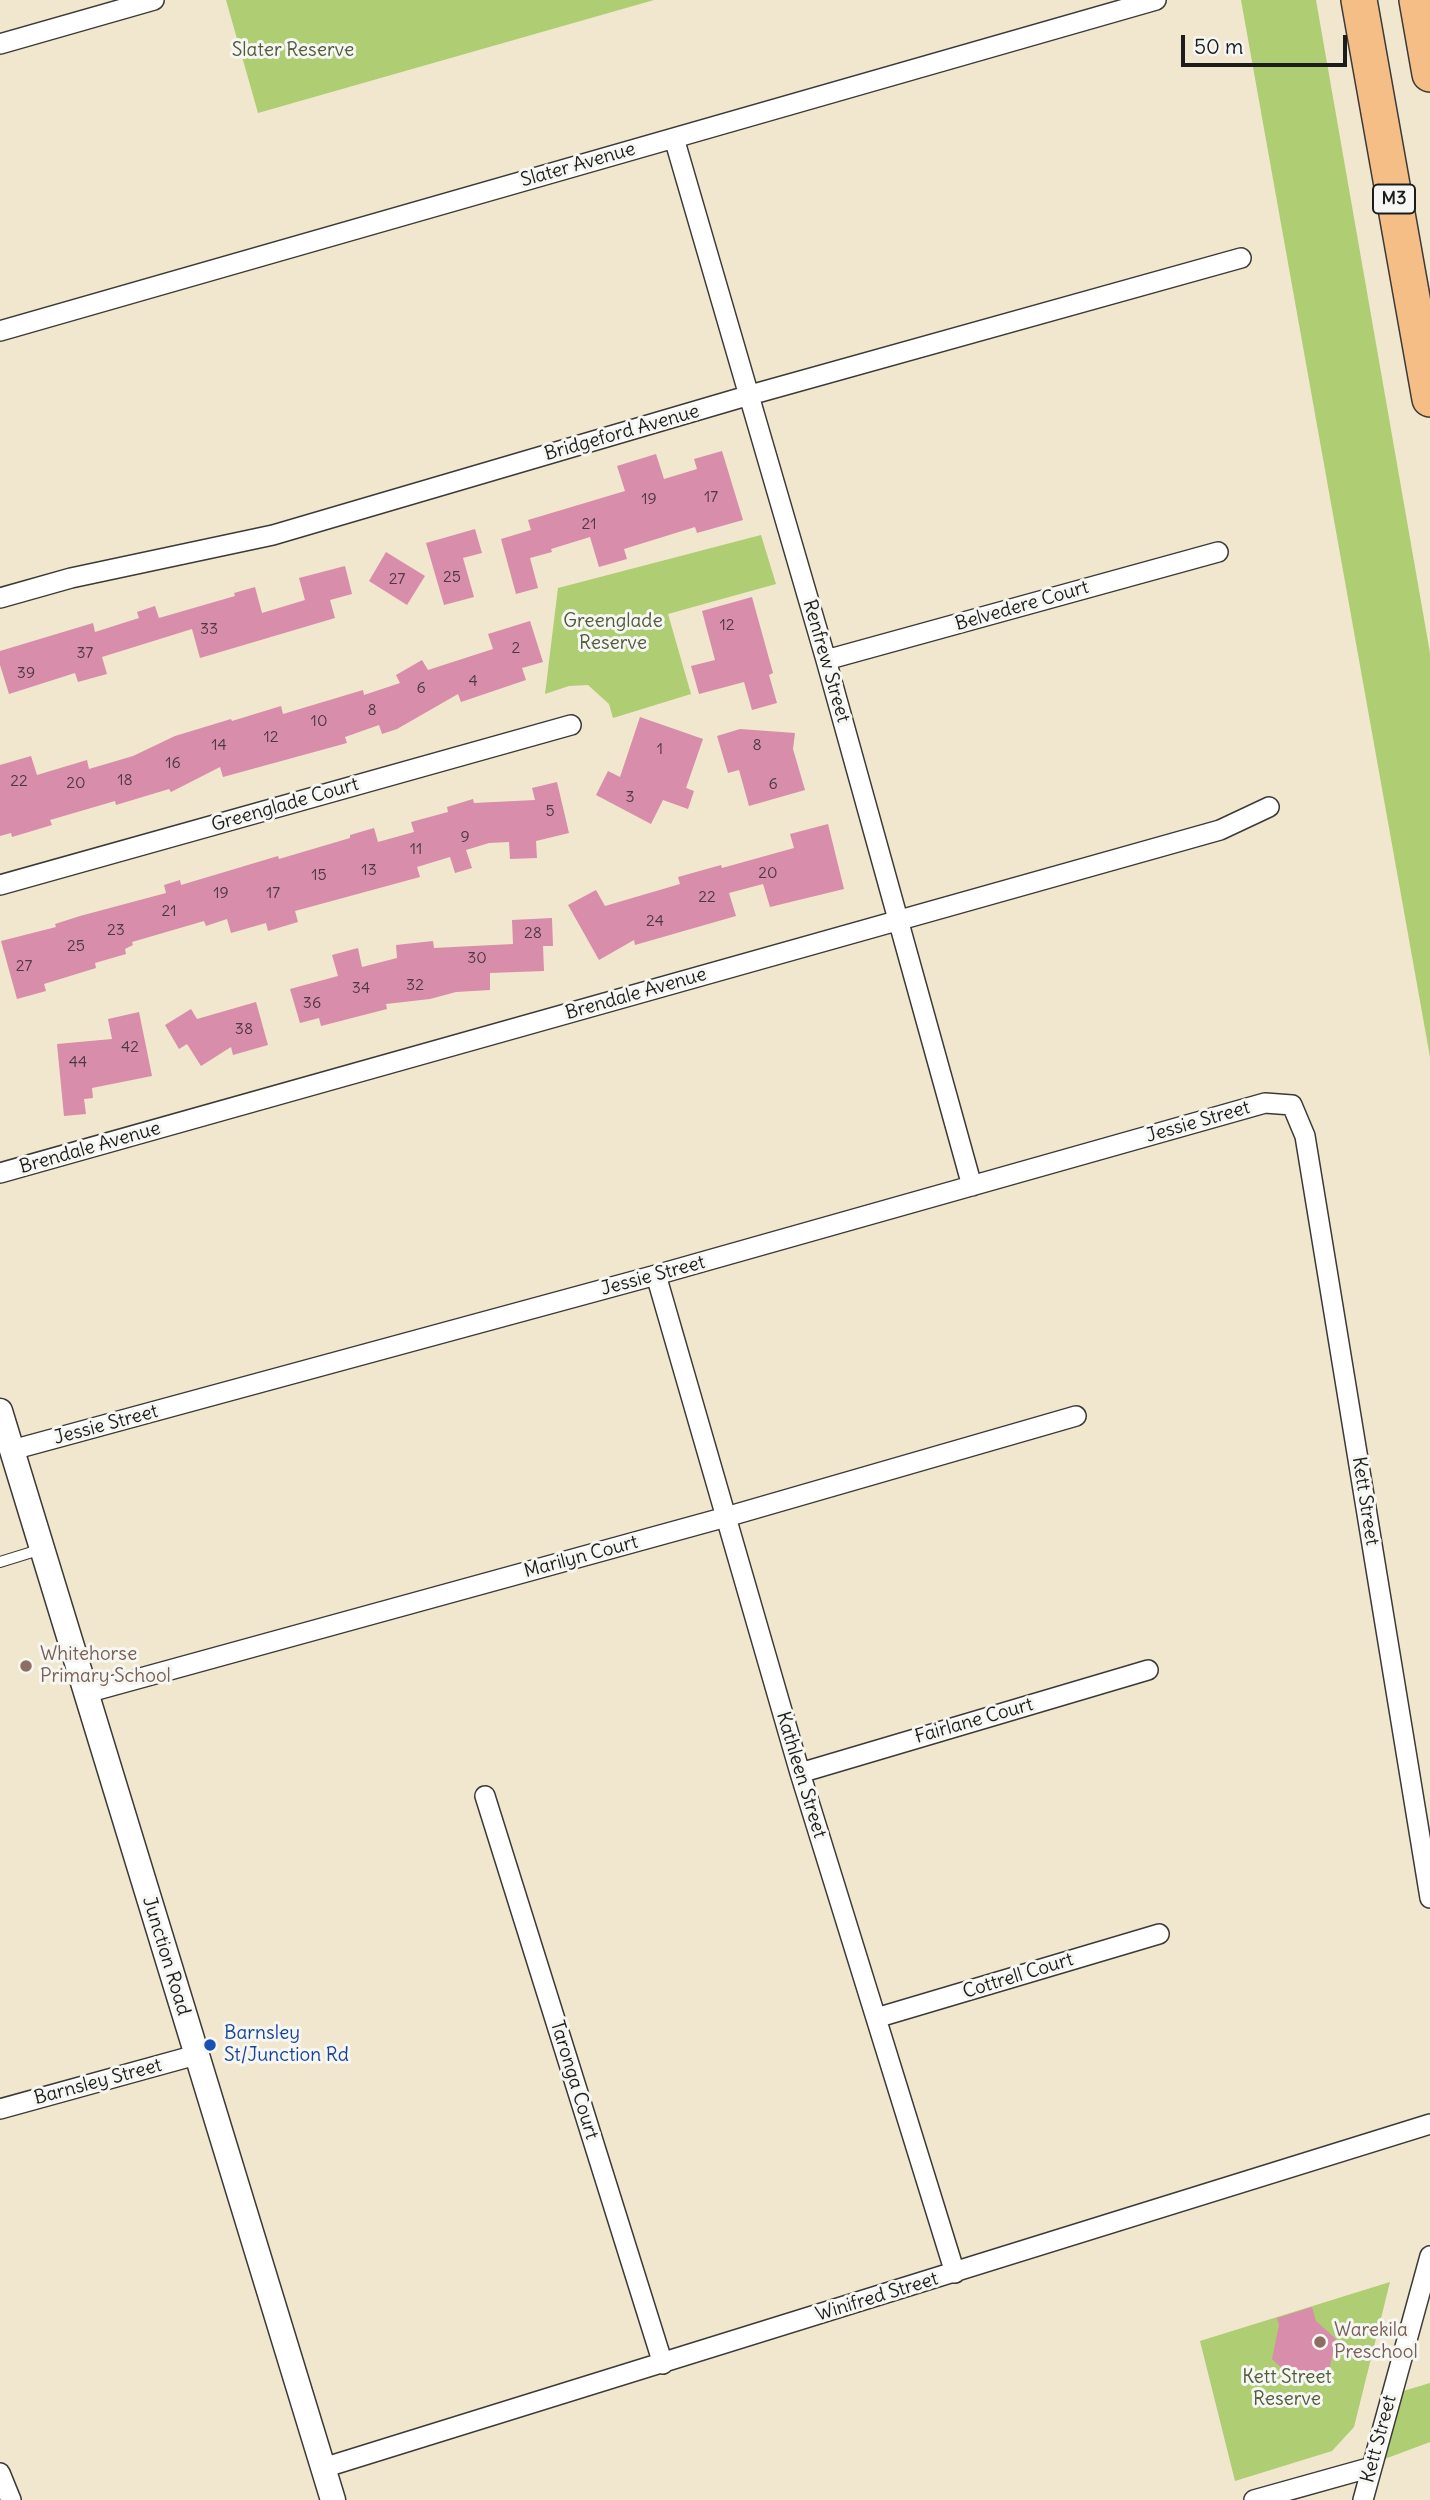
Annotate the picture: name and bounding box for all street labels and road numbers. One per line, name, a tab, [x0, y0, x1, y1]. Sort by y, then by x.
street label: Slater Avenue	[518, 138, 638, 192]
road number: M3	[1373, 184, 1415, 214]
street label: Bridgeford Avenue	[542, 400, 702, 466]
street label: Belvedere Court	[953, 576, 1091, 636]
street label: Renfrew Street	[798, 597, 854, 725]
street label: Greenglade Court	[209, 773, 361, 837]
street label: Brendale Avenue	[563, 963, 709, 1025]
street label: Jessie Street	[1143, 1096, 1253, 1148]
street label: Brendale Avenue	[17, 1117, 163, 1179]
street label: Jessie Street	[598, 1251, 708, 1301]
street label: Jessie Street	[51, 1400, 161, 1450]
street label: Kett Street	[1347, 1455, 1383, 1547]
street label: Marilyn Court	[522, 1531, 640, 1583]
street label: Fairlane Court	[912, 1693, 1036, 1749]
street label: Kathleen Street	[771, 1709, 831, 1841]
street label: Junction Road	[137, 1894, 195, 2018]
street label: Cottrell Court	[960, 1948, 1076, 2004]
street label: Taronga Court	[545, 2018, 603, 2142]
street label: Barnsley Street	[32, 2054, 164, 2110]
street label: Winifred Street	[813, 2268, 941, 2326]
street label: Kett Street	[1356, 2393, 1402, 2485]

